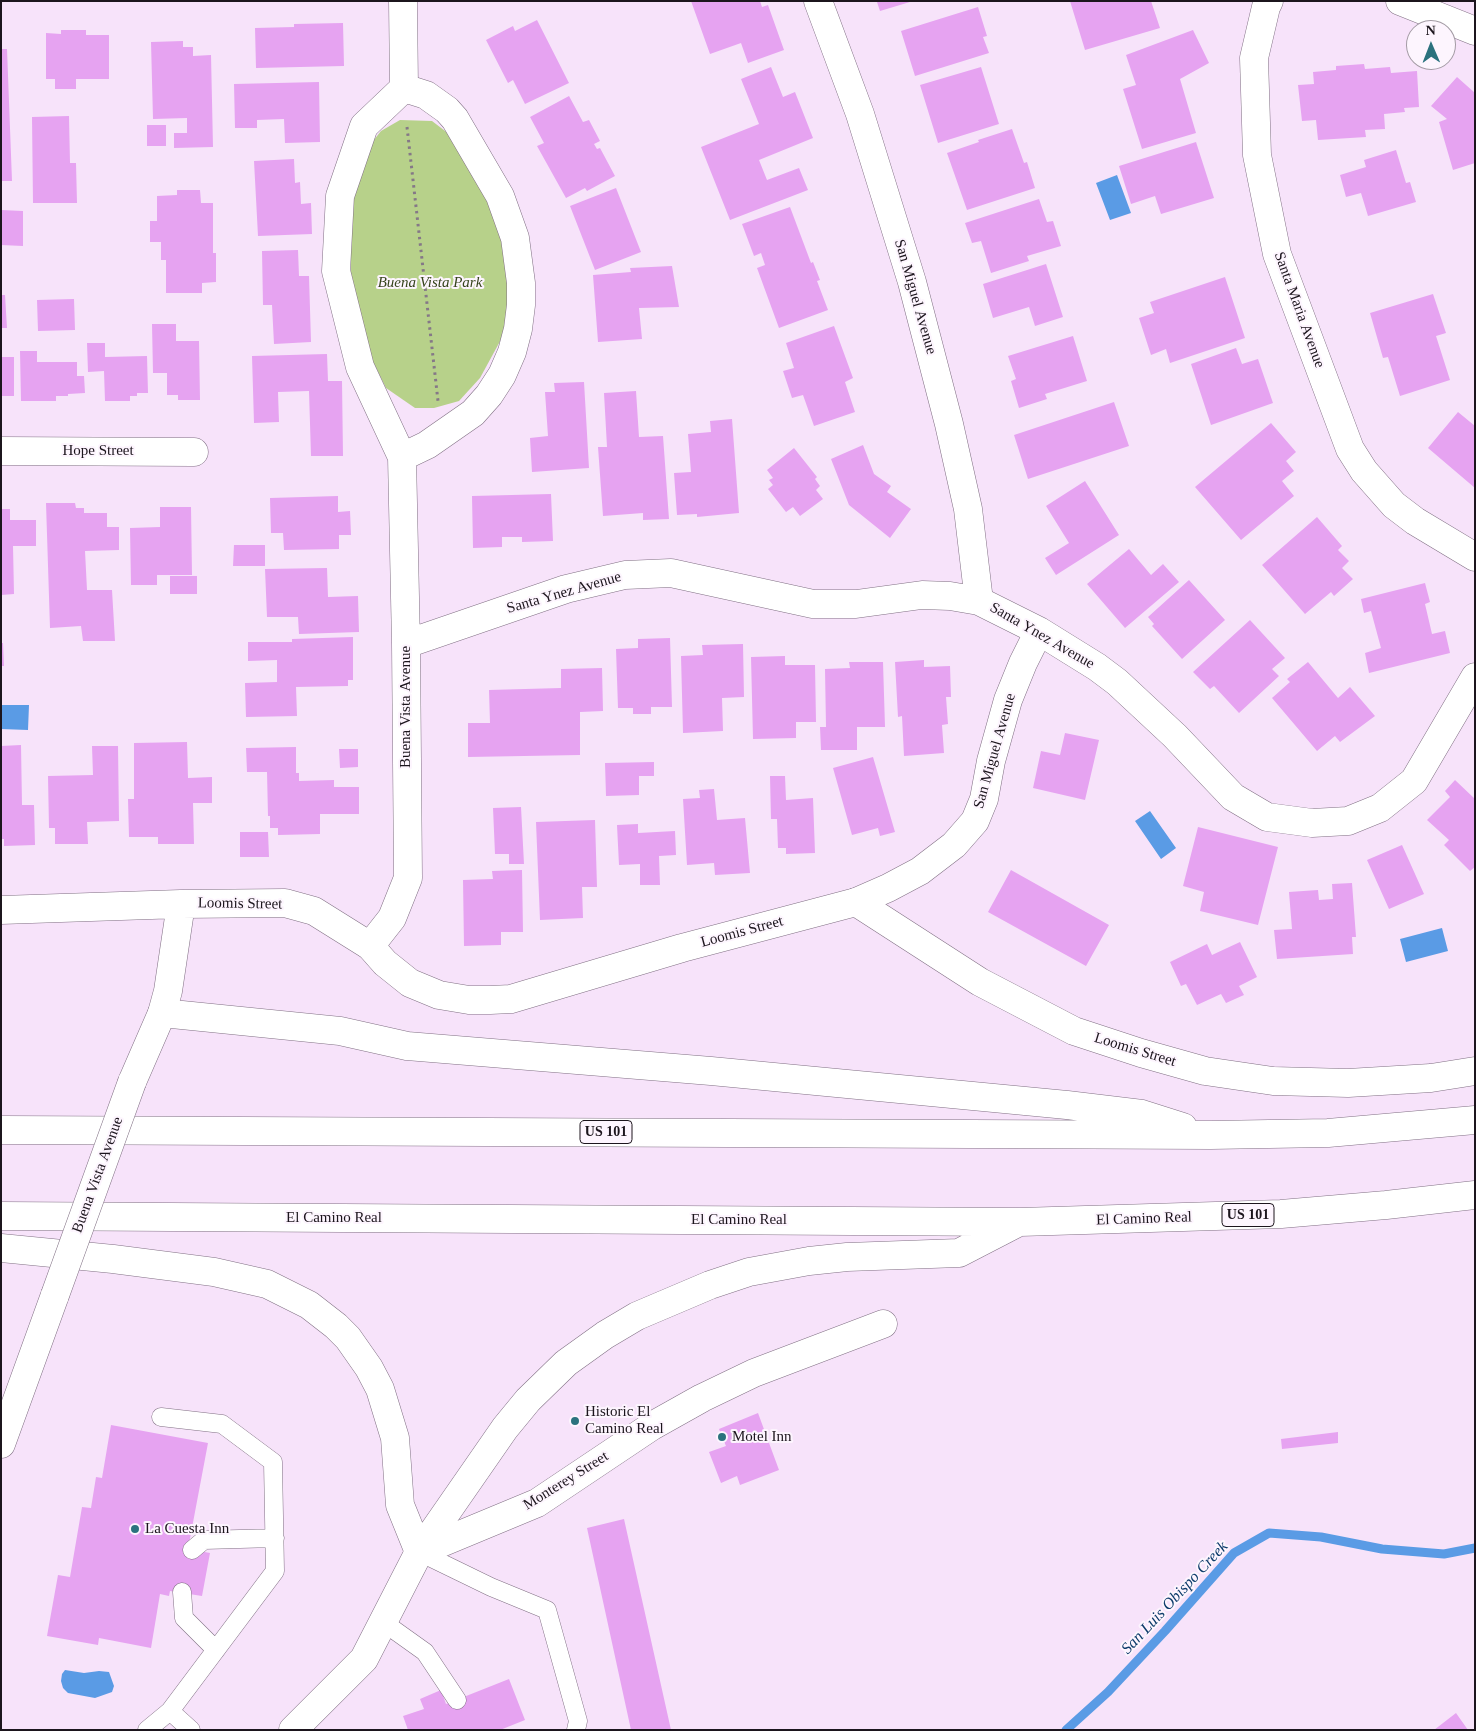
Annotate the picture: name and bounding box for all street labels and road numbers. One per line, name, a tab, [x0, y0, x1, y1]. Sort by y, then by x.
street label: San Miguel Avenue	[890, 237, 940, 357]
street label: Santa Maria Avenue	[1270, 250, 1328, 370]
street label: Hope Street	[62, 442, 134, 460]
street label: Santa Ynez Avenue	[505, 568, 623, 618]
street label: Santa Ynez Avenue	[986, 599, 1098, 673]
street label: Buena Vista Avenue	[397, 646, 415, 768]
street label: San Miguel Avenue	[970, 691, 1020, 811]
street label: Loomis Street	[198, 894, 282, 914]
street label: Loomis Street	[699, 912, 785, 952]
street label: Loomis Street	[1092, 1029, 1178, 1071]
street label: Buena Vista Avenue	[69, 1115, 127, 1235]
road number: US 101	[580, 1120, 632, 1144]
road number: US 101	[1222, 1204, 1274, 1226]
street label: El Camino Real	[1096, 1208, 1192, 1230]
street label: El Camino Real	[286, 1209, 382, 1227]
street label: El Camino Real	[691, 1211, 787, 1229]
street label: Monterey Street	[520, 1448, 612, 1514]

